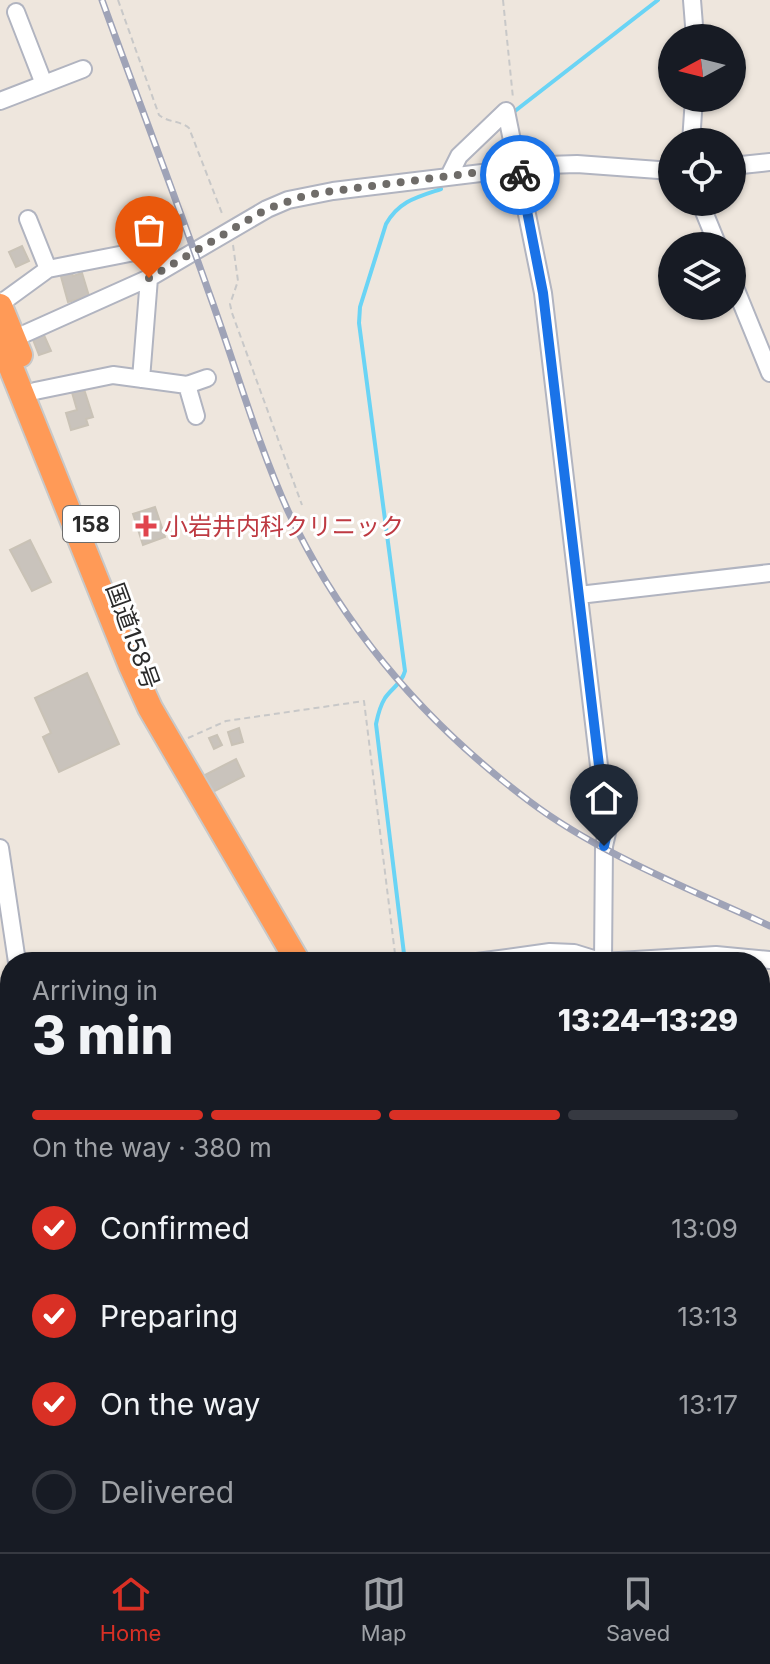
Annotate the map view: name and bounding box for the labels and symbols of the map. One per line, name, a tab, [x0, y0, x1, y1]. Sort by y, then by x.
north arrow	[658, 24, 746, 112]
courier	[480, 135, 560, 215]
pin	[115, 196, 183, 278]
road number: 158	[63, 506, 119, 542]
place label: 小岩井内科クリニック	[164, 512, 404, 541]
marker: 小岩井内科クリニック	[135, 515, 157, 537]
street label: 国道158号	[100, 579, 166, 693]
pin	[570, 764, 638, 846]

